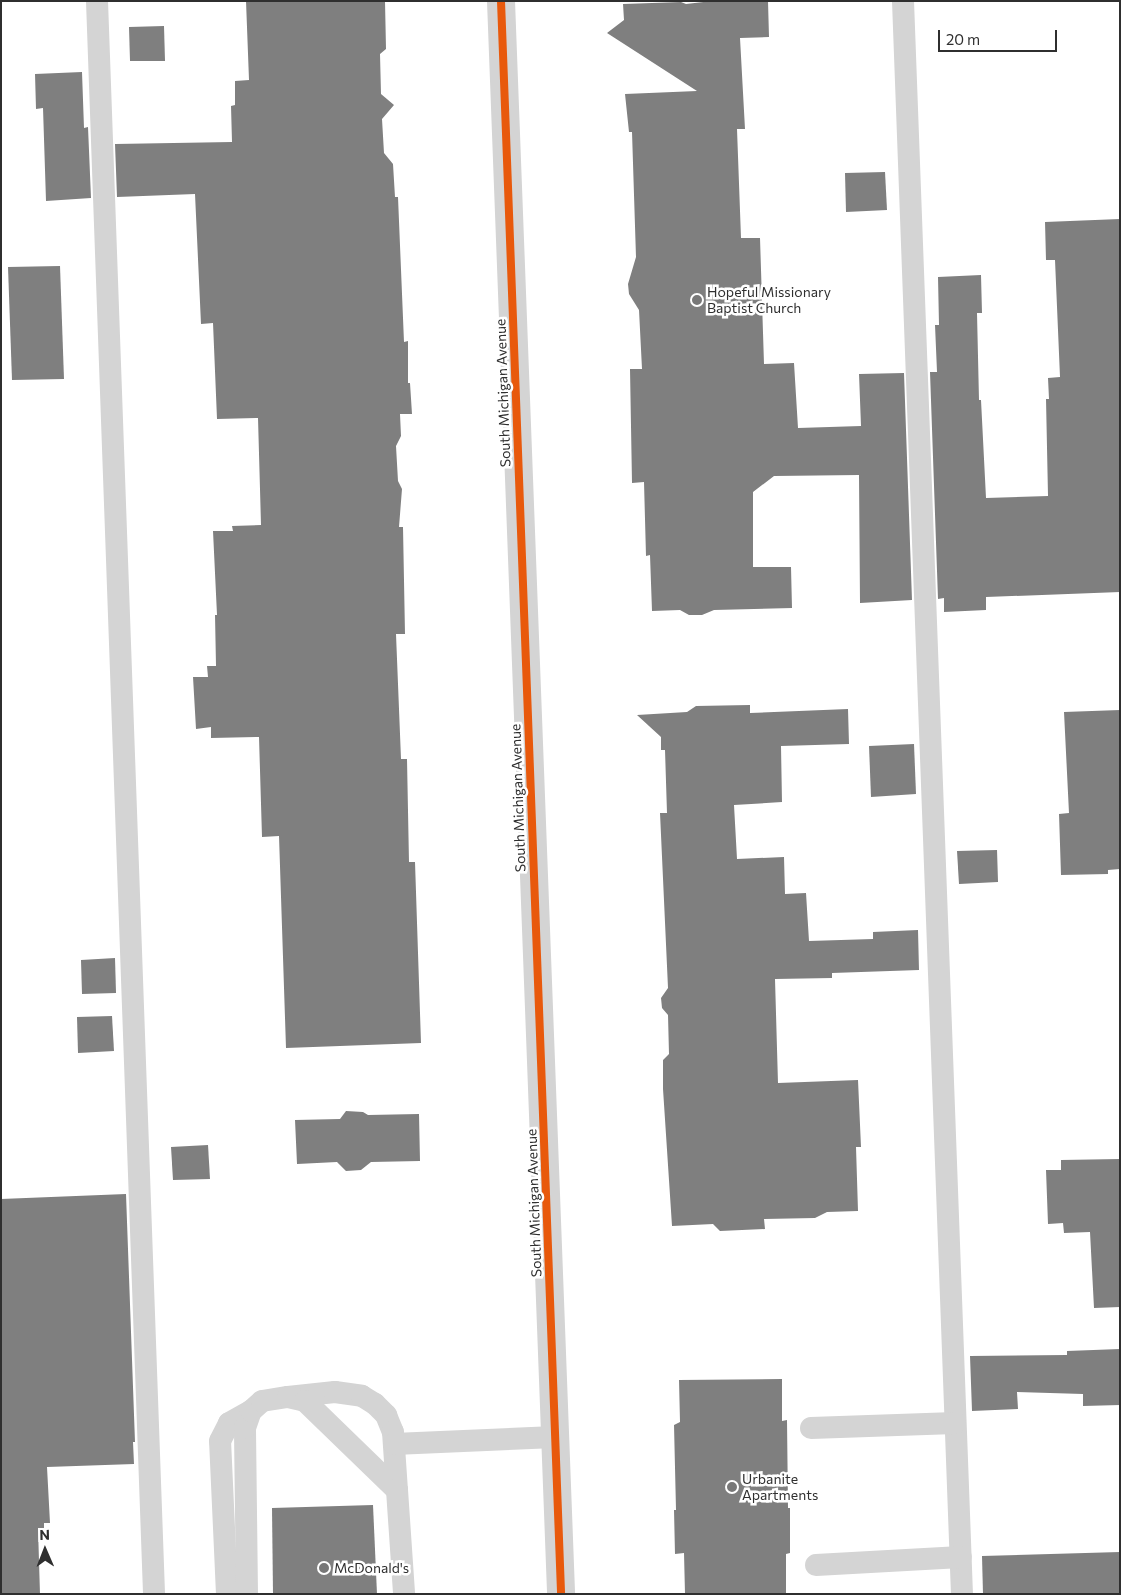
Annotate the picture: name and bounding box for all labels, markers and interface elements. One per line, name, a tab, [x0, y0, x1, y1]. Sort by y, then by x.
scale bar	[941, 20, 1060, 52]
text: 20 m	[946, 30, 980, 48]
place label: Hopeful Missionary Baptist Church	[707, 284, 831, 316]
marker: Hopeful Missionary Baptist Church	[691, 294, 703, 306]
street label: South Michigan Avenue	[492, 318, 514, 468]
street label: South Michigan Avenue	[507, 723, 529, 873]
street label: South Michigan Avenue	[523, 1128, 545, 1278]
place label: Urbanite Apartments	[742, 1471, 818, 1504]
marker: Urbanite Apartments	[726, 1481, 738, 1493]
north arrow	[20, 1525, 70, 1575]
text: N	[39, 1526, 50, 1543]
place label: McDonald's	[334, 1560, 409, 1576]
marker: McDonald's	[318, 1562, 330, 1574]

